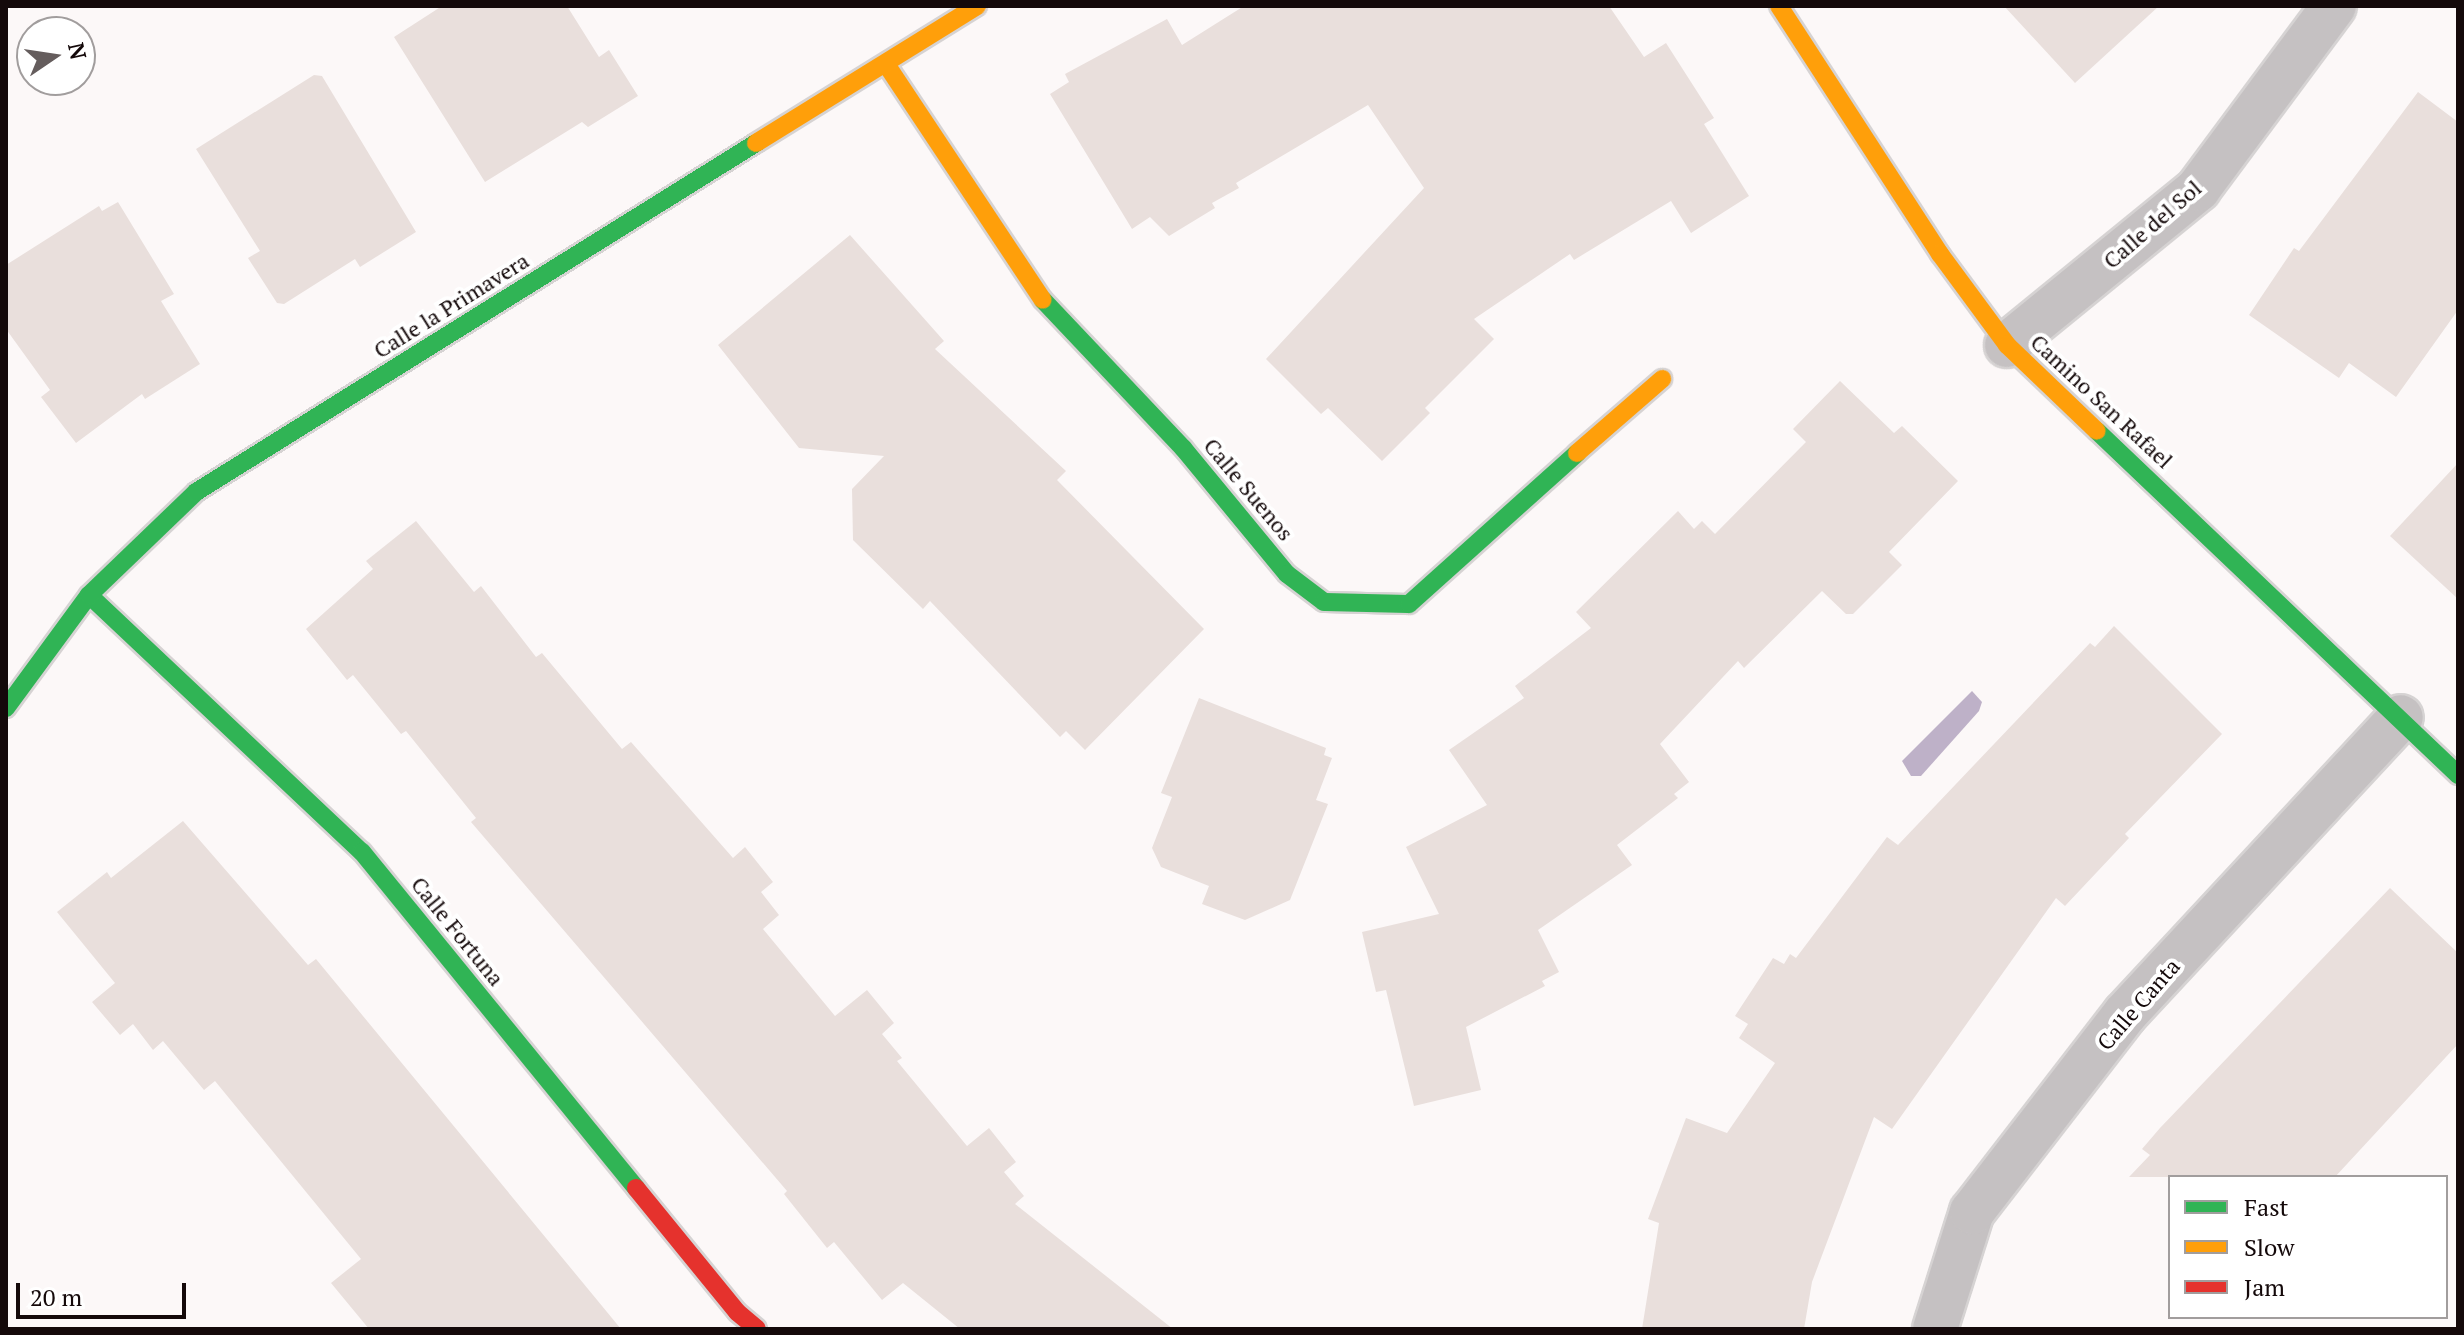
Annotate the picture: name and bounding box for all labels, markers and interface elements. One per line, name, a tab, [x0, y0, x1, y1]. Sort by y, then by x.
north arrow	[16, 16, 96, 96]
text: N	[62, 40, 94, 62]
street label: Calle del Sol	[2098, 174, 2206, 274]
street label: Calle la Primavera	[369, 247, 533, 363]
street label: Camino San Rafael	[2026, 329, 2178, 473]
street label: Calle Suenos	[1199, 433, 1299, 545]
street label: Calle Fortuna	[406, 871, 510, 991]
street label: Calle Canta	[2091, 953, 2185, 1055]
legend	[2168, 1175, 2448, 1319]
text: Fast	[2244, 1191, 2288, 1223]
text: Slow	[2244, 1231, 2295, 1263]
scale bar	[20, 1267, 190, 1317]
text: Jam	[2244, 1271, 2285, 1303]
text: 20 m	[30, 1281, 82, 1313]

